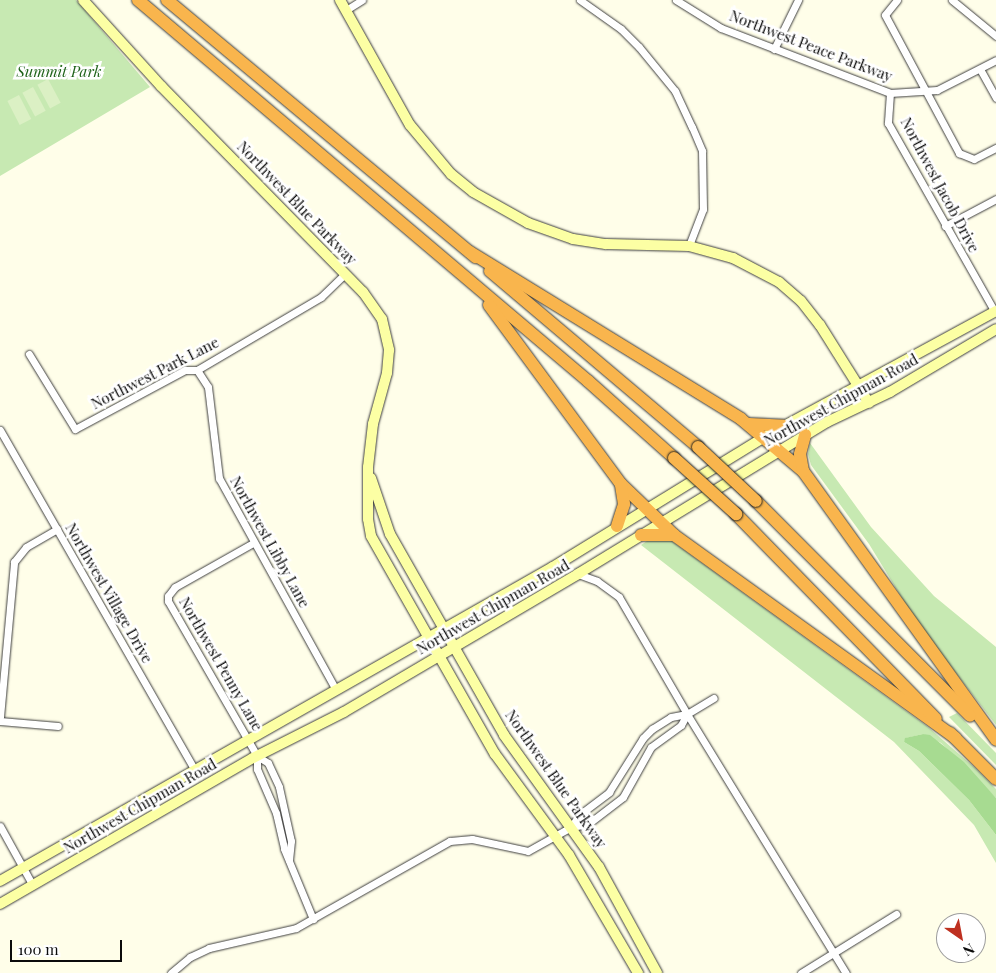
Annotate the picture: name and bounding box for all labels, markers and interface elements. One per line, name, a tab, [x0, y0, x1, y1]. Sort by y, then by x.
street label: Northwest Peace Parkway	[727, 7, 895, 85]
park label: Summit Park	[16, 63, 102, 81]
street label: Northwest Jacob Drive	[897, 114, 983, 256]
street label: Northwest Blue Parkway	[233, 138, 361, 268]
street label: Northwest Park Lane	[88, 333, 222, 413]
street label: Northwest Chipman Road	[761, 350, 921, 450]
street label: Northwest Libby Lane	[226, 473, 314, 611]
street label: Northwest Village Drive	[61, 520, 157, 666]
street label: Northwest Chipman Road	[413, 556, 573, 658]
street label: Northwest Penny Lane	[175, 594, 267, 734]
street label: Northwest Blue Parkway	[501, 706, 611, 852]
street label: Northwest Chipman Road	[60, 755, 220, 857]
north arrow	[936, 913, 986, 963]
scale bar	[12, 930, 125, 962]
text: 100 m	[18, 939, 59, 959]
text: N	[959, 939, 978, 961]

